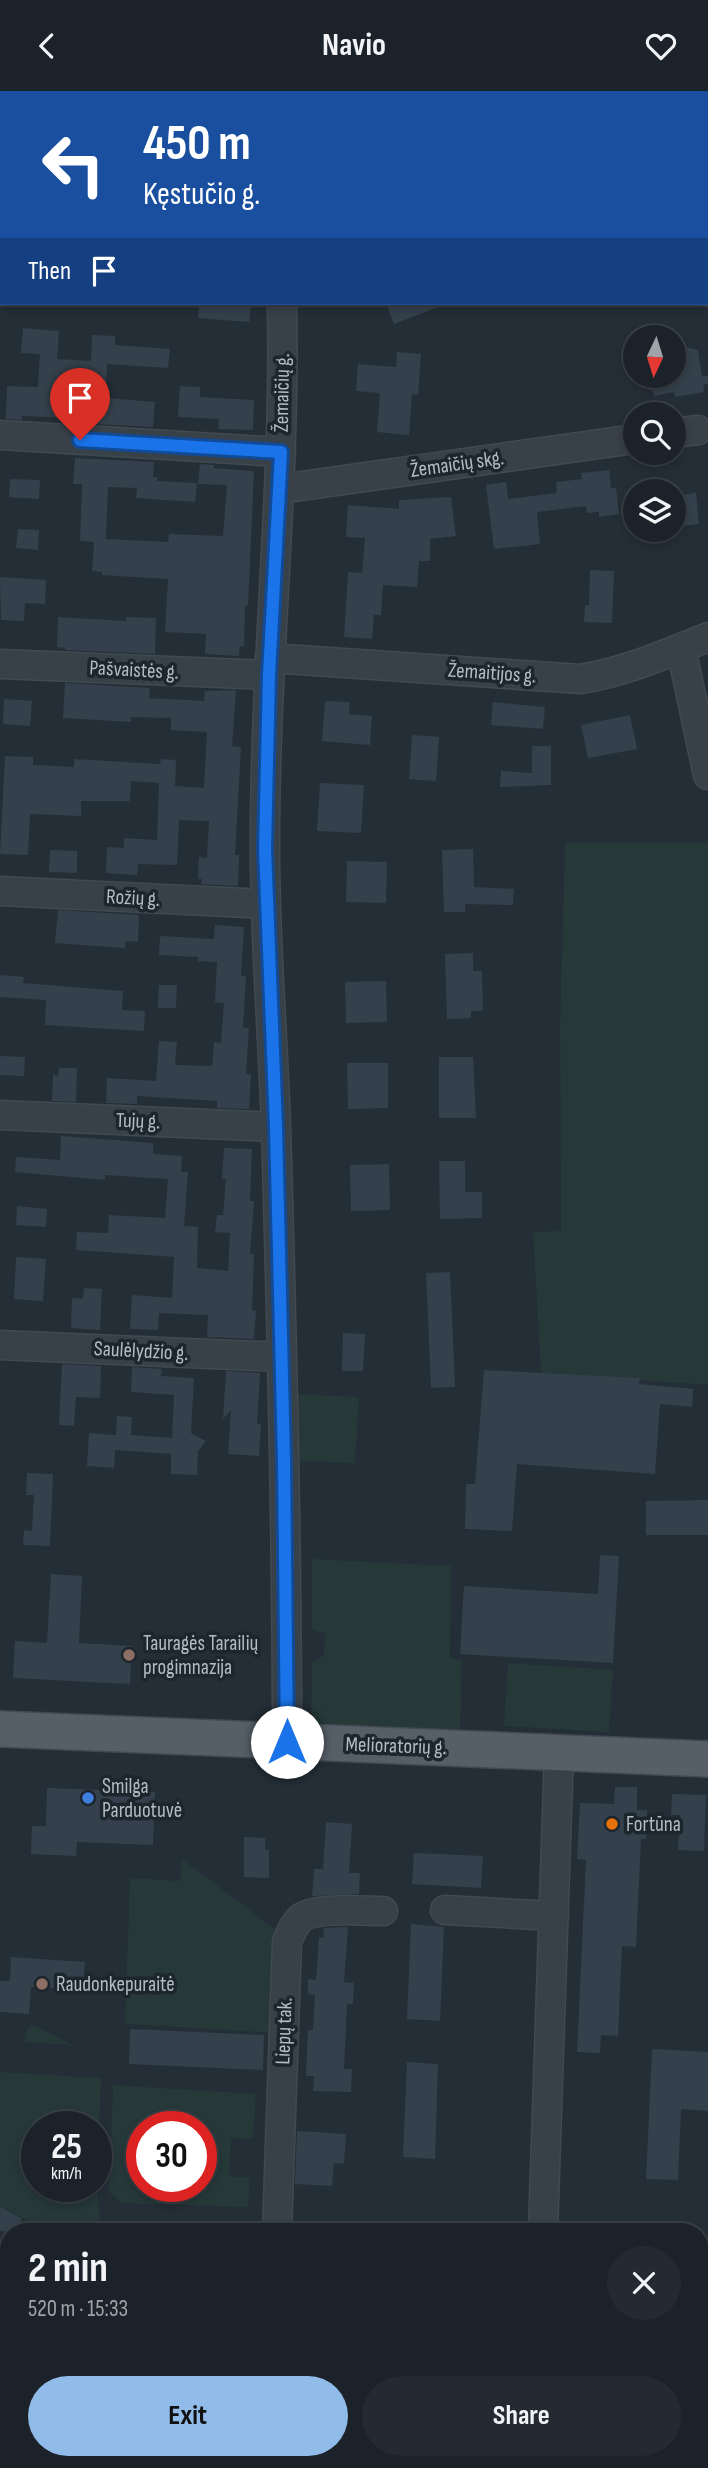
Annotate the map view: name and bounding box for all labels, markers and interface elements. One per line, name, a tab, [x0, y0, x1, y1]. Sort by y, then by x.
text: Navio	[322, 26, 386, 65]
icon: back	[28, 27, 66, 65]
icon: heart	[642, 27, 680, 65]
text: 450 m	[143, 115, 251, 174]
icon: left	[28, 119, 119, 210]
text: Kęstučio g.	[143, 175, 260, 214]
icon: arrive	[85, 252, 123, 290]
text: Then	[28, 256, 71, 287]
north arrow	[623, 325, 686, 389]
map controls	[623, 325, 686, 542]
street label: Žemaičių g.	[269, 353, 295, 433]
pin	[50, 368, 110, 440]
icon: arrive	[61, 379, 99, 417]
button: search	[623, 402, 686, 465]
street label: Žemaičių skg.	[409, 445, 505, 483]
button: layers	[623, 479, 686, 542]
street label: Pašvaistės g.	[89, 655, 179, 685]
street label: Žemaitijos g.	[447, 657, 537, 689]
street label: Rožių g.	[105, 884, 161, 912]
street label: Tujų g.	[116, 1108, 160, 1134]
street label: Saulėlydžio g.	[93, 1336, 189, 1366]
place label: Tauragės Tarailių progimnazija	[143, 1631, 258, 1680]
marker: Tauragės Tarailių progimnazija	[121, 1647, 137, 1663]
position arrow	[250, 1705, 324, 1779]
street label: Melioratorių g.	[345, 1732, 447, 1760]
place label: Smilga Parduotuvė	[102, 1774, 182, 1823]
marker: Smilga Parduotuvė	[80, 1790, 96, 1806]
place label: Fortūna	[626, 1812, 681, 1837]
marker: Fortūna	[604, 1816, 620, 1832]
place label: Raudonkepuraitė	[56, 1972, 175, 1997]
marker: Raudonkepuraitė	[34, 1976, 50, 1992]
street label: Liepų tak.	[270, 1997, 298, 2065]
speed limit sign: 30	[126, 2111, 217, 2202]
text: 25	[51, 2126, 82, 2169]
text: km/h	[51, 2163, 82, 2184]
text: 2 min	[28, 2243, 108, 2294]
button: close	[607, 2246, 681, 2320]
text: 520 m · 15:33	[28, 2295, 128, 2323]
button: Exit	[28, 2376, 348, 2456]
button: Share	[362, 2376, 681, 2456]

